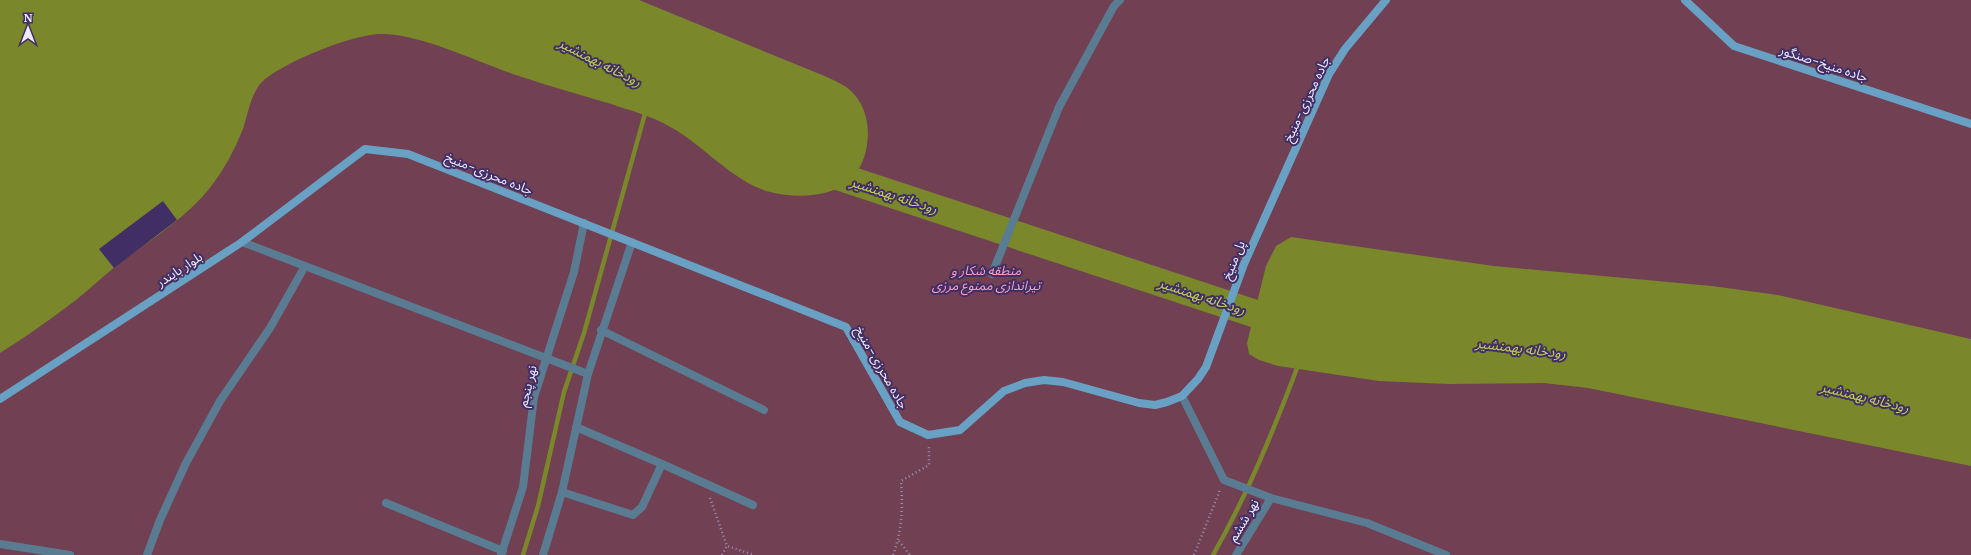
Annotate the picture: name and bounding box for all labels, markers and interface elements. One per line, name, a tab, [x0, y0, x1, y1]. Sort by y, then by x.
north arrow	[8, 8, 48, 48]
text: N	[24, 11, 33, 25]
water label: رودخانه بهمنشیر	[555, 33, 644, 91]
street label: جاده منیخ-صنگور	[1776, 41, 1870, 88]
street label: جاده محرزی-منیخ	[1279, 53, 1336, 146]
street label: جاده محرزی-منیخ	[442, 148, 535, 201]
water label: رودخانه بهمنشیر	[847, 172, 940, 218]
street label: پل منیخ	[1218, 238, 1251, 283]
street label: بلوار بایندر	[152, 248, 206, 291]
park label: منطقه شکار و تیراندازی ممنوع مرزی	[932, 262, 1043, 296]
water label: رودخانه بهمنشیر	[1155, 273, 1248, 319]
street label: جاده محرزی-منیخ	[849, 323, 912, 413]
water label: رودخانه بهمنشیر	[1474, 333, 1567, 362]
street label: نهر پنجم	[514, 364, 543, 409]
water label: رودخانه بهمنشیر	[1818, 377, 1911, 417]
street label: نهر ششم	[1224, 496, 1265, 546]

